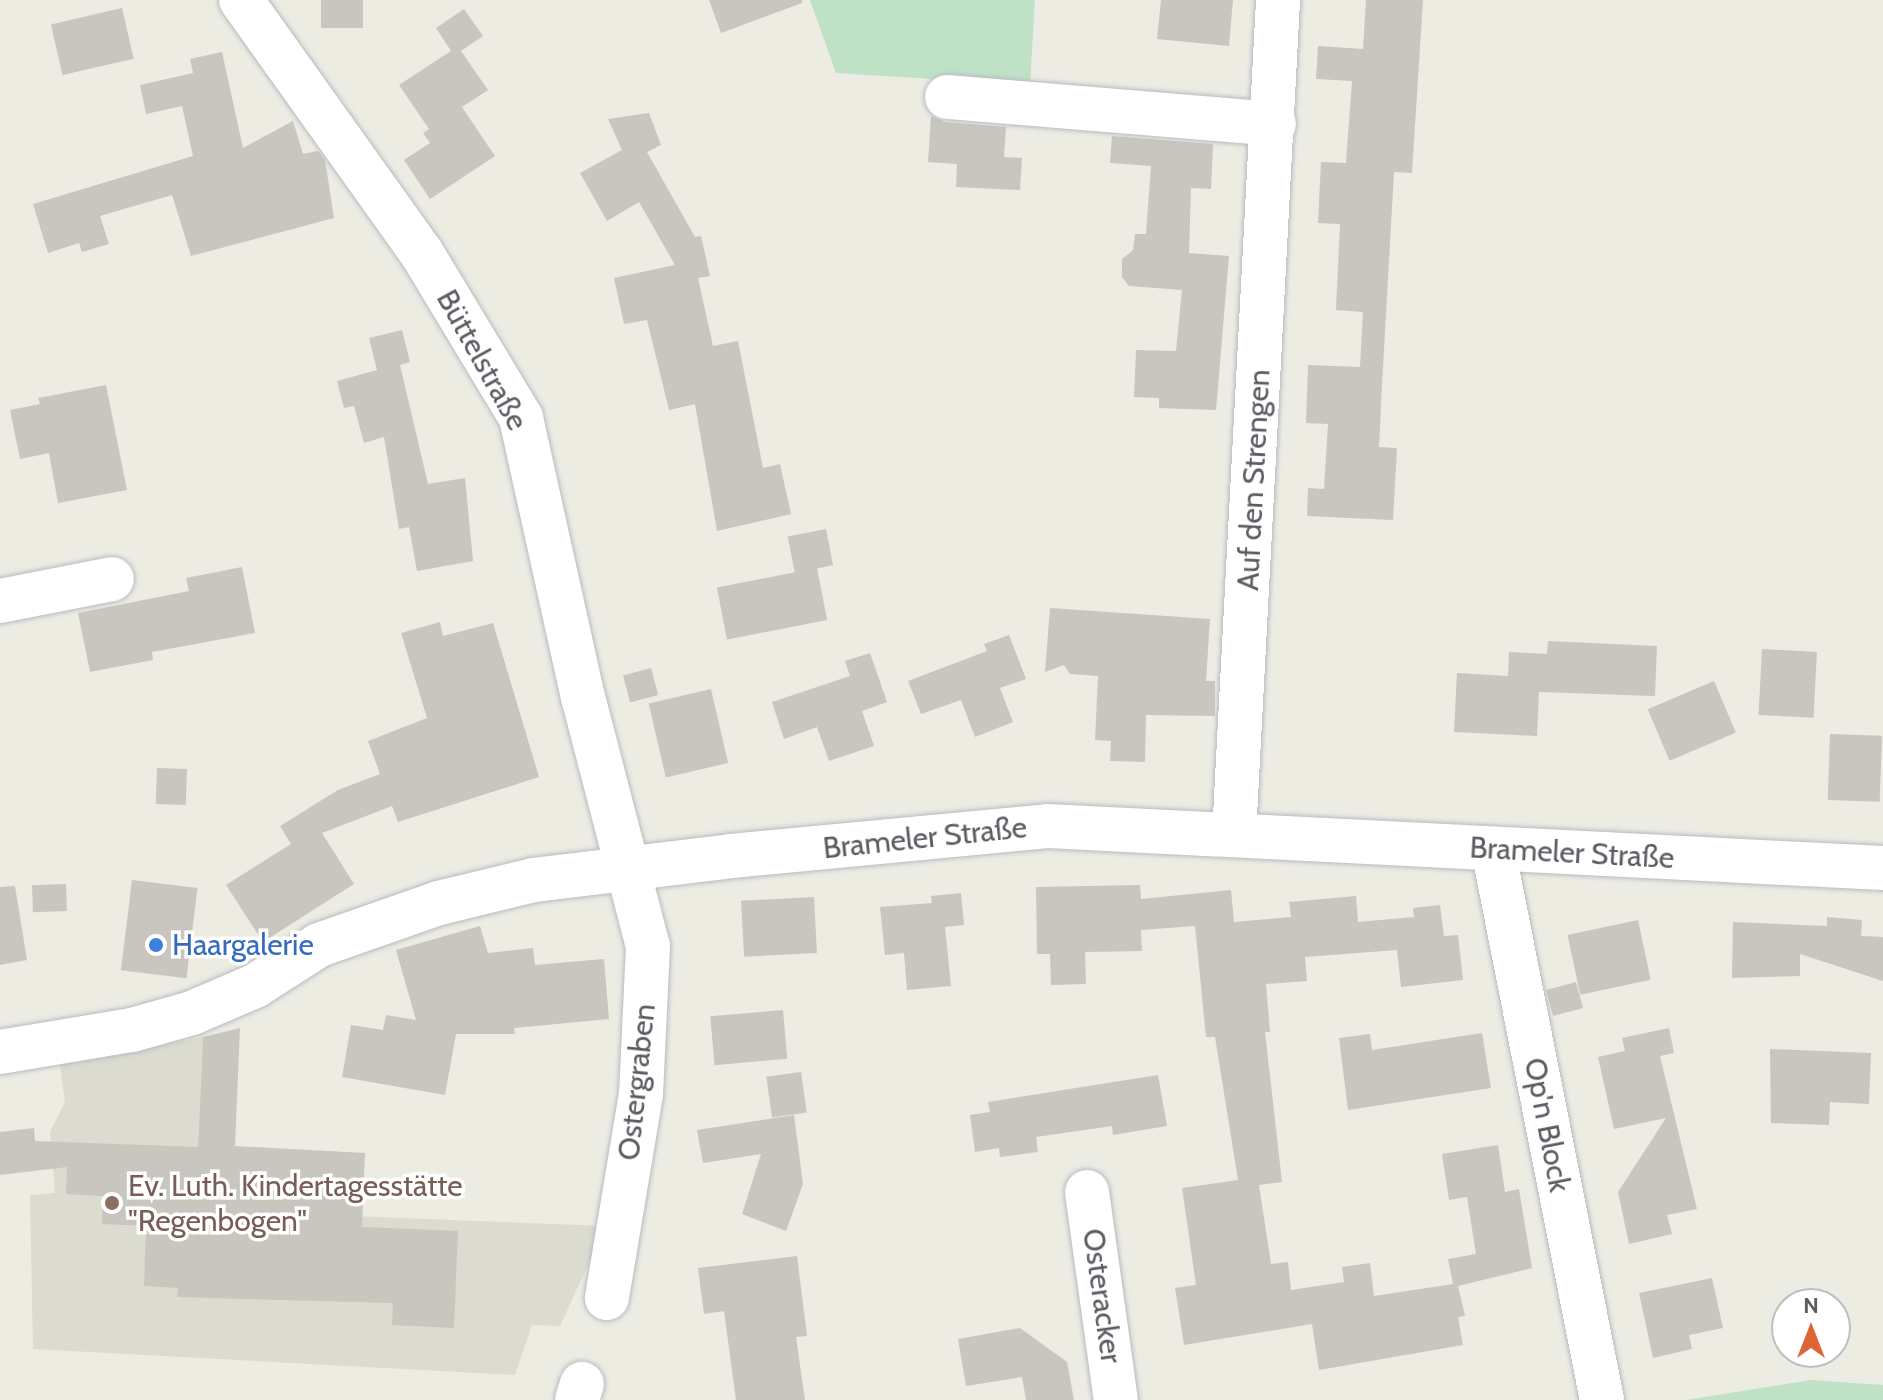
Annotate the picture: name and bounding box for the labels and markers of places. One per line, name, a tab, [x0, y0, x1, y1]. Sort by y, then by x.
place label: Haargalerie	[172, 927, 314, 963]
marker: Haargalerie	[147, 936, 165, 954]
place label: Ev. Luth. Kindertagesstätte "Regenbogen"	[128, 1168, 463, 1238]
marker: Ev. Luth. Kindertagesstätte "Regenbogen"	[103, 1194, 121, 1212]

